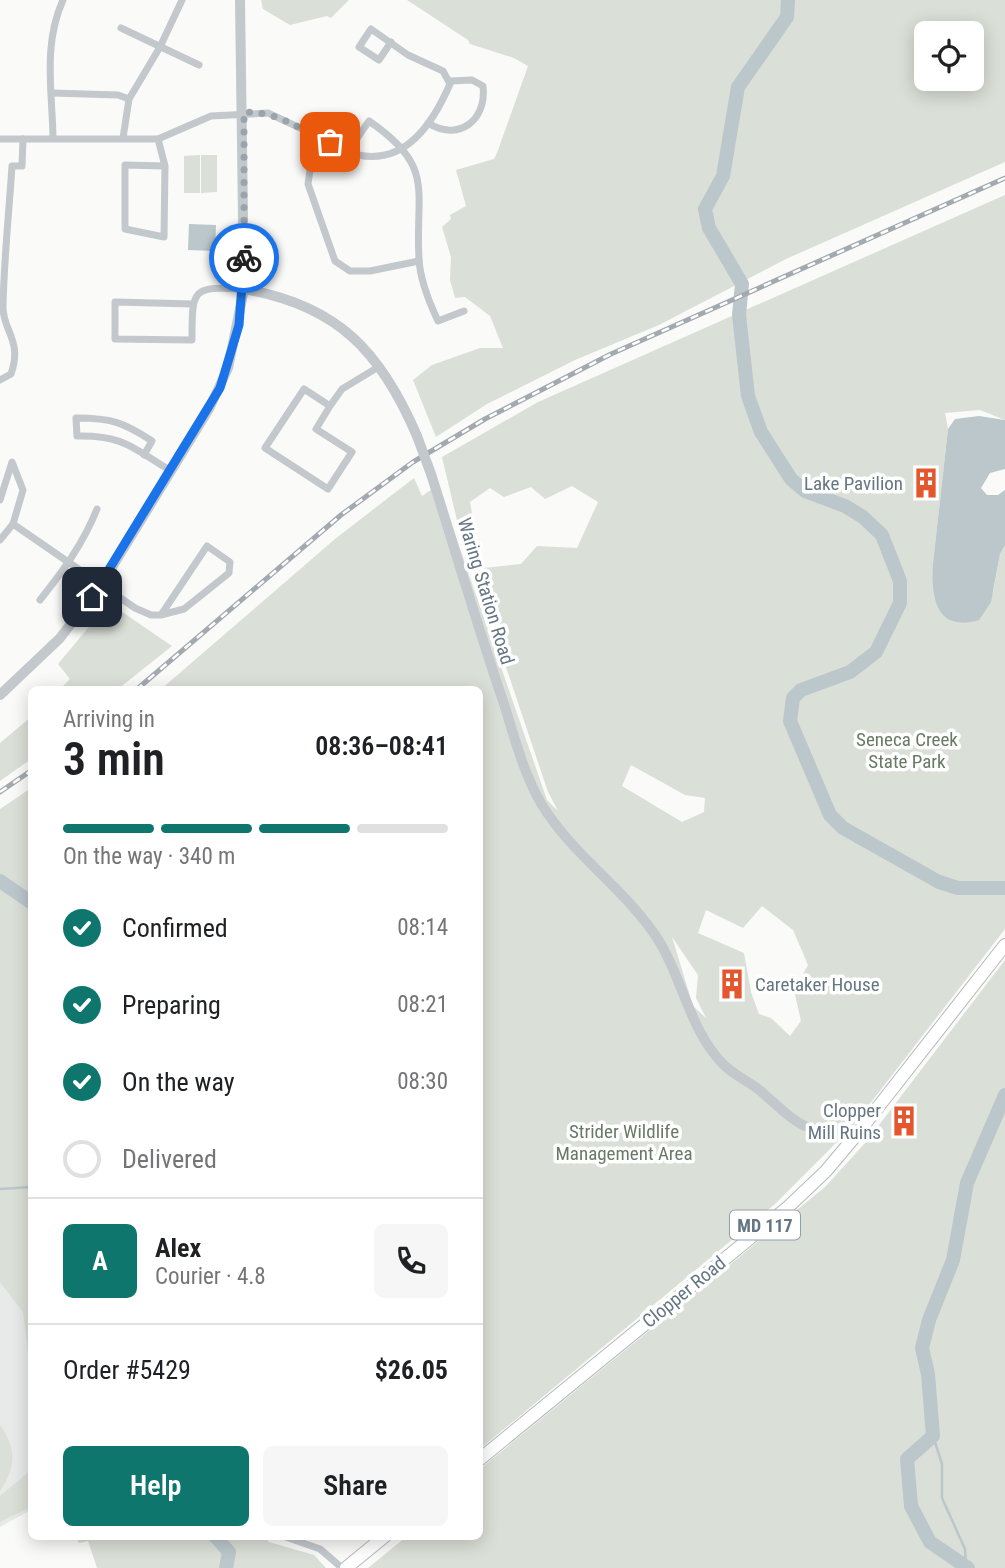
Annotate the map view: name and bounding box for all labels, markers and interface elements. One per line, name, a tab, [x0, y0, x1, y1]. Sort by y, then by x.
map controls	[914, 21, 984, 91]
button: locate	[914, 21, 984, 91]
pin	[300, 112, 360, 172]
icon: bag	[311, 123, 349, 161]
courier	[209, 223, 279, 293]
icon: bike	[225, 239, 263, 277]
building icon: Lake Pavilion	[909, 466, 943, 500]
place label: Lake Pavilion	[804, 472, 903, 495]
street label: Waring Station Road	[453, 515, 519, 667]
pin	[62, 567, 122, 627]
icon: home	[73, 578, 111, 616]
text: Arriving in	[63, 706, 155, 733]
park label: Seneca Creek State Park	[856, 728, 958, 773]
text: 08:36–08:41	[315, 731, 448, 761]
text: 3 min	[63, 732, 165, 786]
text: On the way · 340 m	[63, 843, 235, 870]
icon: check	[63, 909, 101, 947]
text: Confirmed	[122, 913, 228, 943]
text: 08:14	[397, 914, 448, 941]
building icon: Caretaker House	[715, 967, 749, 1001]
place label: Caretaker House	[755, 973, 880, 996]
icon: check	[63, 986, 101, 1024]
text: Preparing	[122, 990, 221, 1020]
text: 08:21	[397, 991, 448, 1018]
icon: check	[63, 1063, 101, 1101]
text: On the way	[122, 1067, 235, 1097]
text: 08:30	[397, 1068, 448, 1095]
place label: Clopper Mill Ruins	[808, 1099, 881, 1144]
building icon: Clopper Mill Ruins	[887, 1104, 921, 1138]
park label: Strider Wildlife Management Area	[555, 1120, 693, 1165]
text: Delivered	[122, 1144, 217, 1174]
road number: MD 117	[730, 1210, 800, 1240]
button: phone	[374, 1224, 448, 1298]
text: Alex	[155, 1233, 201, 1263]
text: A	[92, 1246, 108, 1276]
street label: Clopper Road	[638, 1251, 730, 1333]
text: Courier · 4.8	[155, 1263, 266, 1290]
text: Order #5429	[63, 1355, 191, 1385]
text: $26.05	[375, 1355, 448, 1385]
button: Help	[63, 1446, 249, 1526]
button: Share	[263, 1446, 448, 1526]

